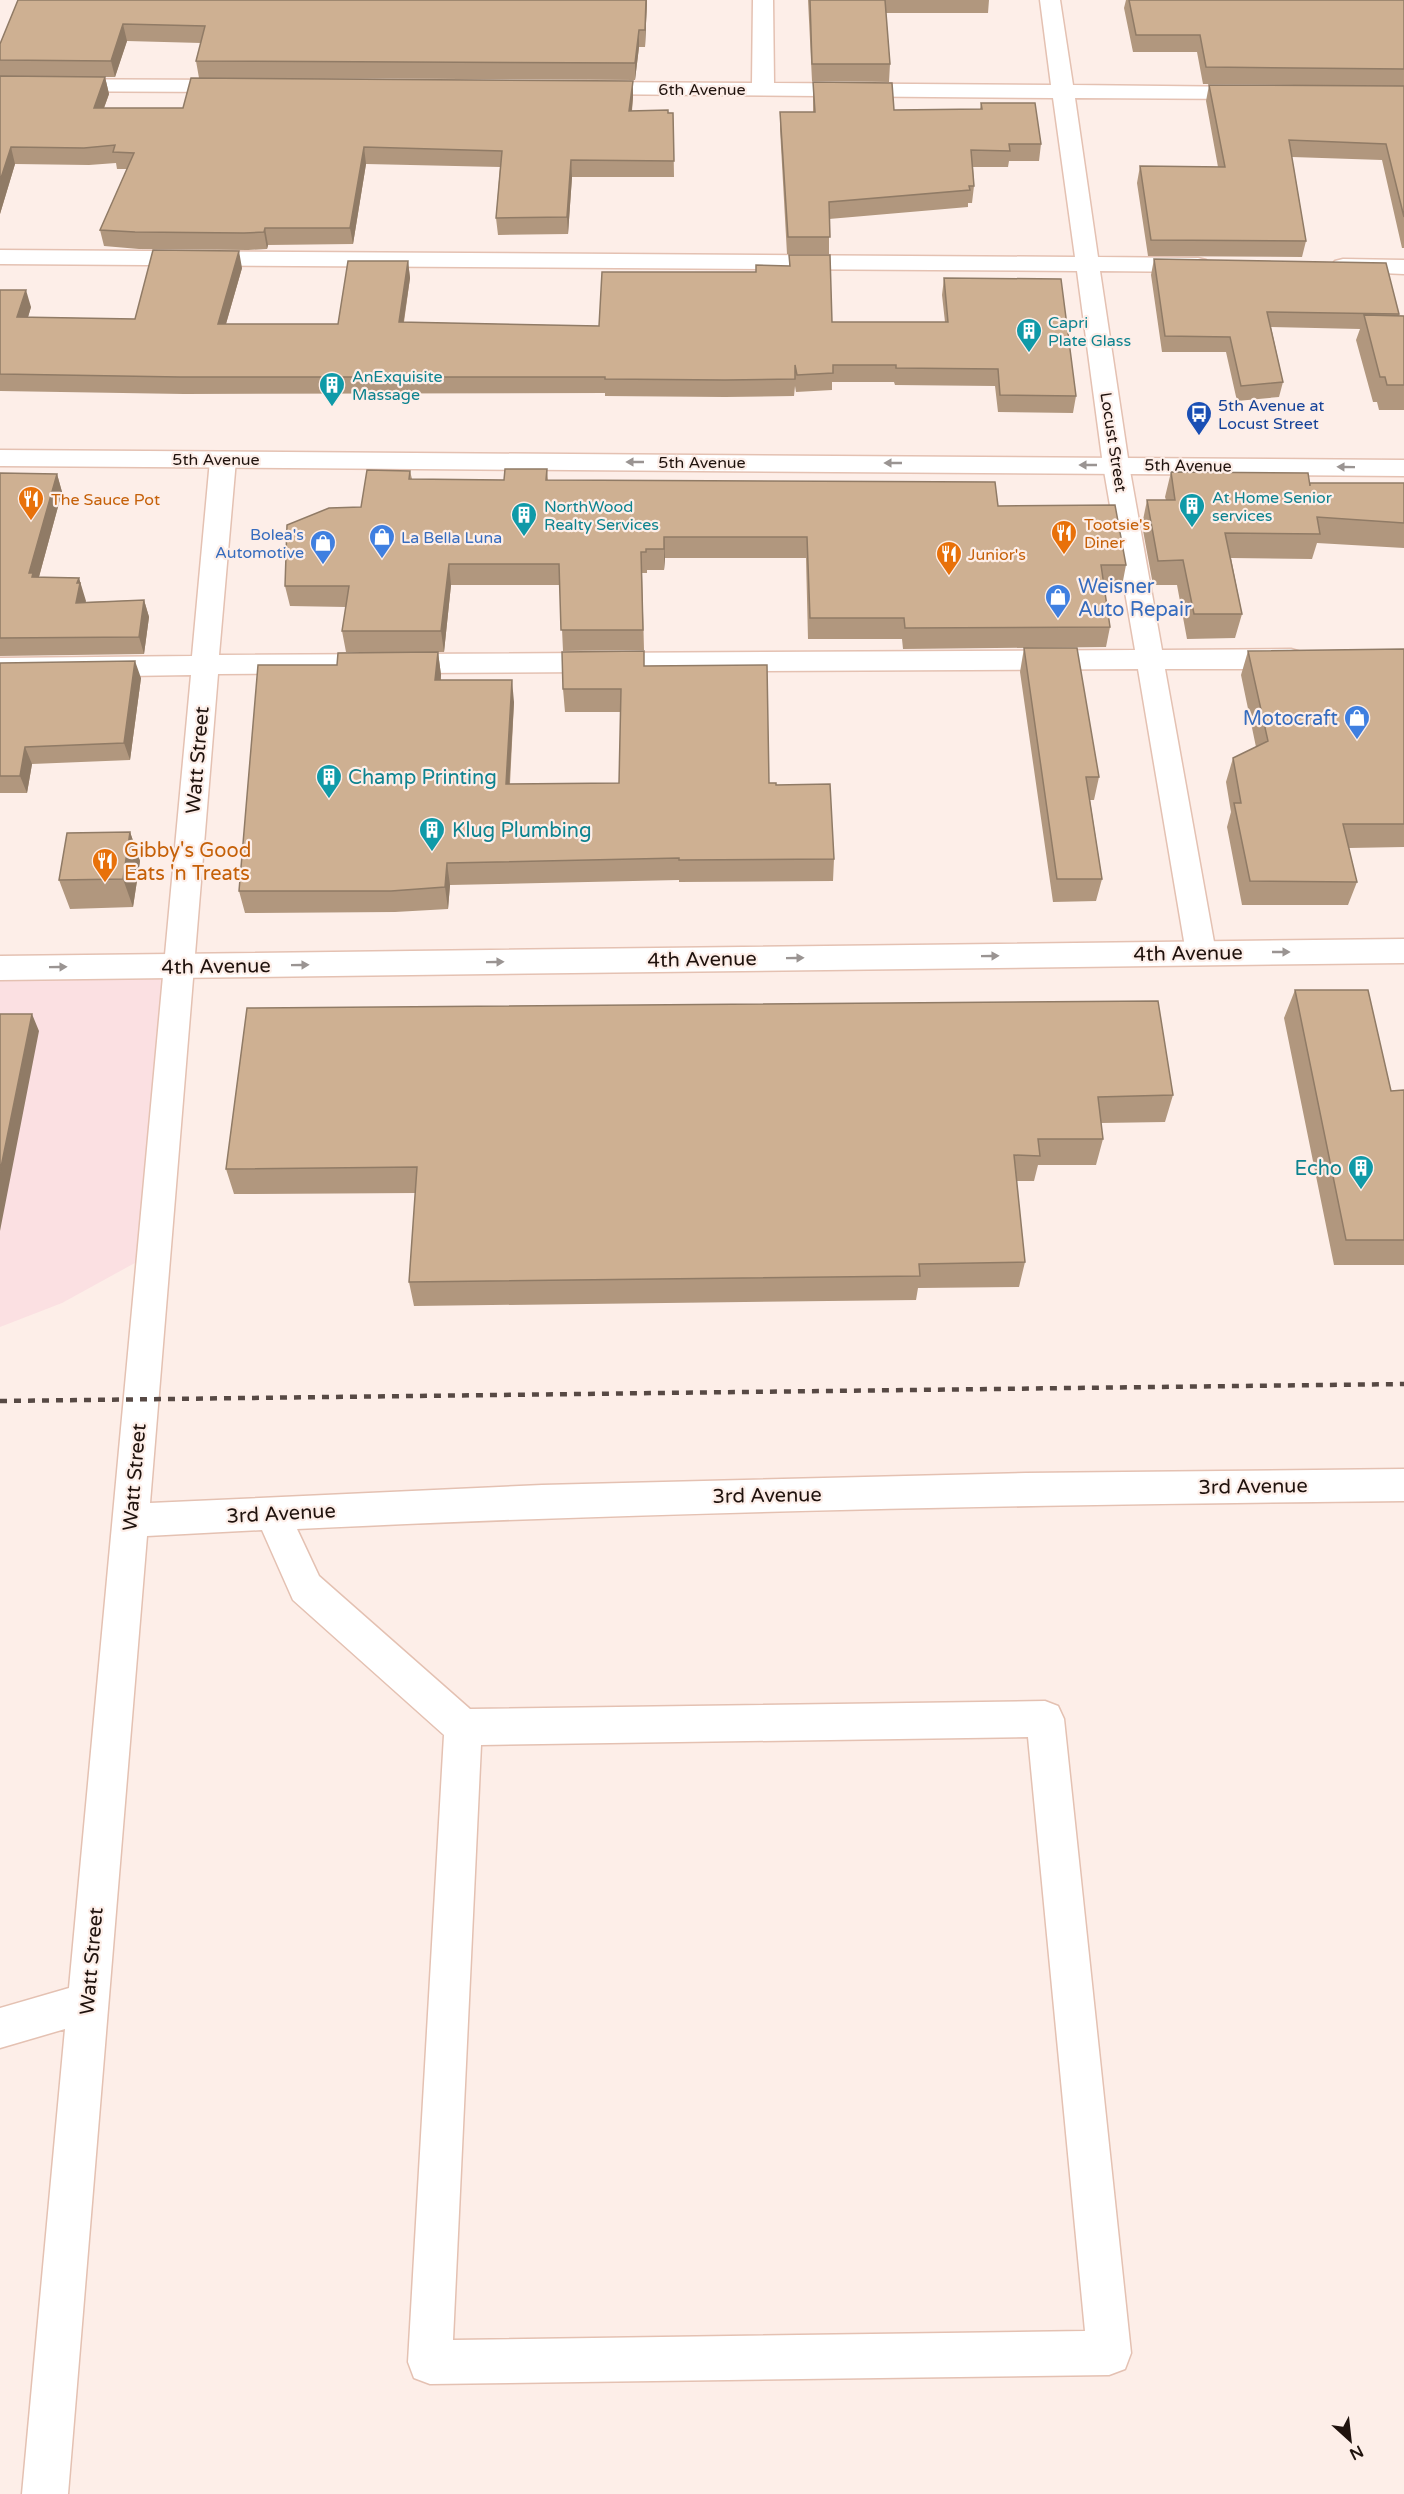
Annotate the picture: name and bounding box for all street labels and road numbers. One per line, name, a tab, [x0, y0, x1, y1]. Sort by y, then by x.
street label: 6th Avenue	[658, 80, 746, 100]
street label: Locust Street	[1095, 391, 1131, 494]
street label: 5th Avenue	[172, 450, 260, 470]
street label: 5th Avenue	[658, 453, 746, 473]
street label: 5th Avenue	[1144, 455, 1232, 477]
street label: Watt Street	[181, 705, 215, 815]
street label: 4th Avenue	[1133, 941, 1243, 967]
street label: 4th Avenue	[647, 947, 757, 973]
street label: 4th Avenue	[161, 954, 271, 980]
street label: Watt Street	[118, 1422, 152, 1532]
street label: 3rd Avenue	[1198, 1474, 1308, 1500]
street label: 3rd Avenue	[712, 1483, 822, 1509]
street label: 3rd Avenue	[226, 1499, 336, 1529]
street label: Watt Street	[75, 1906, 109, 2016]

